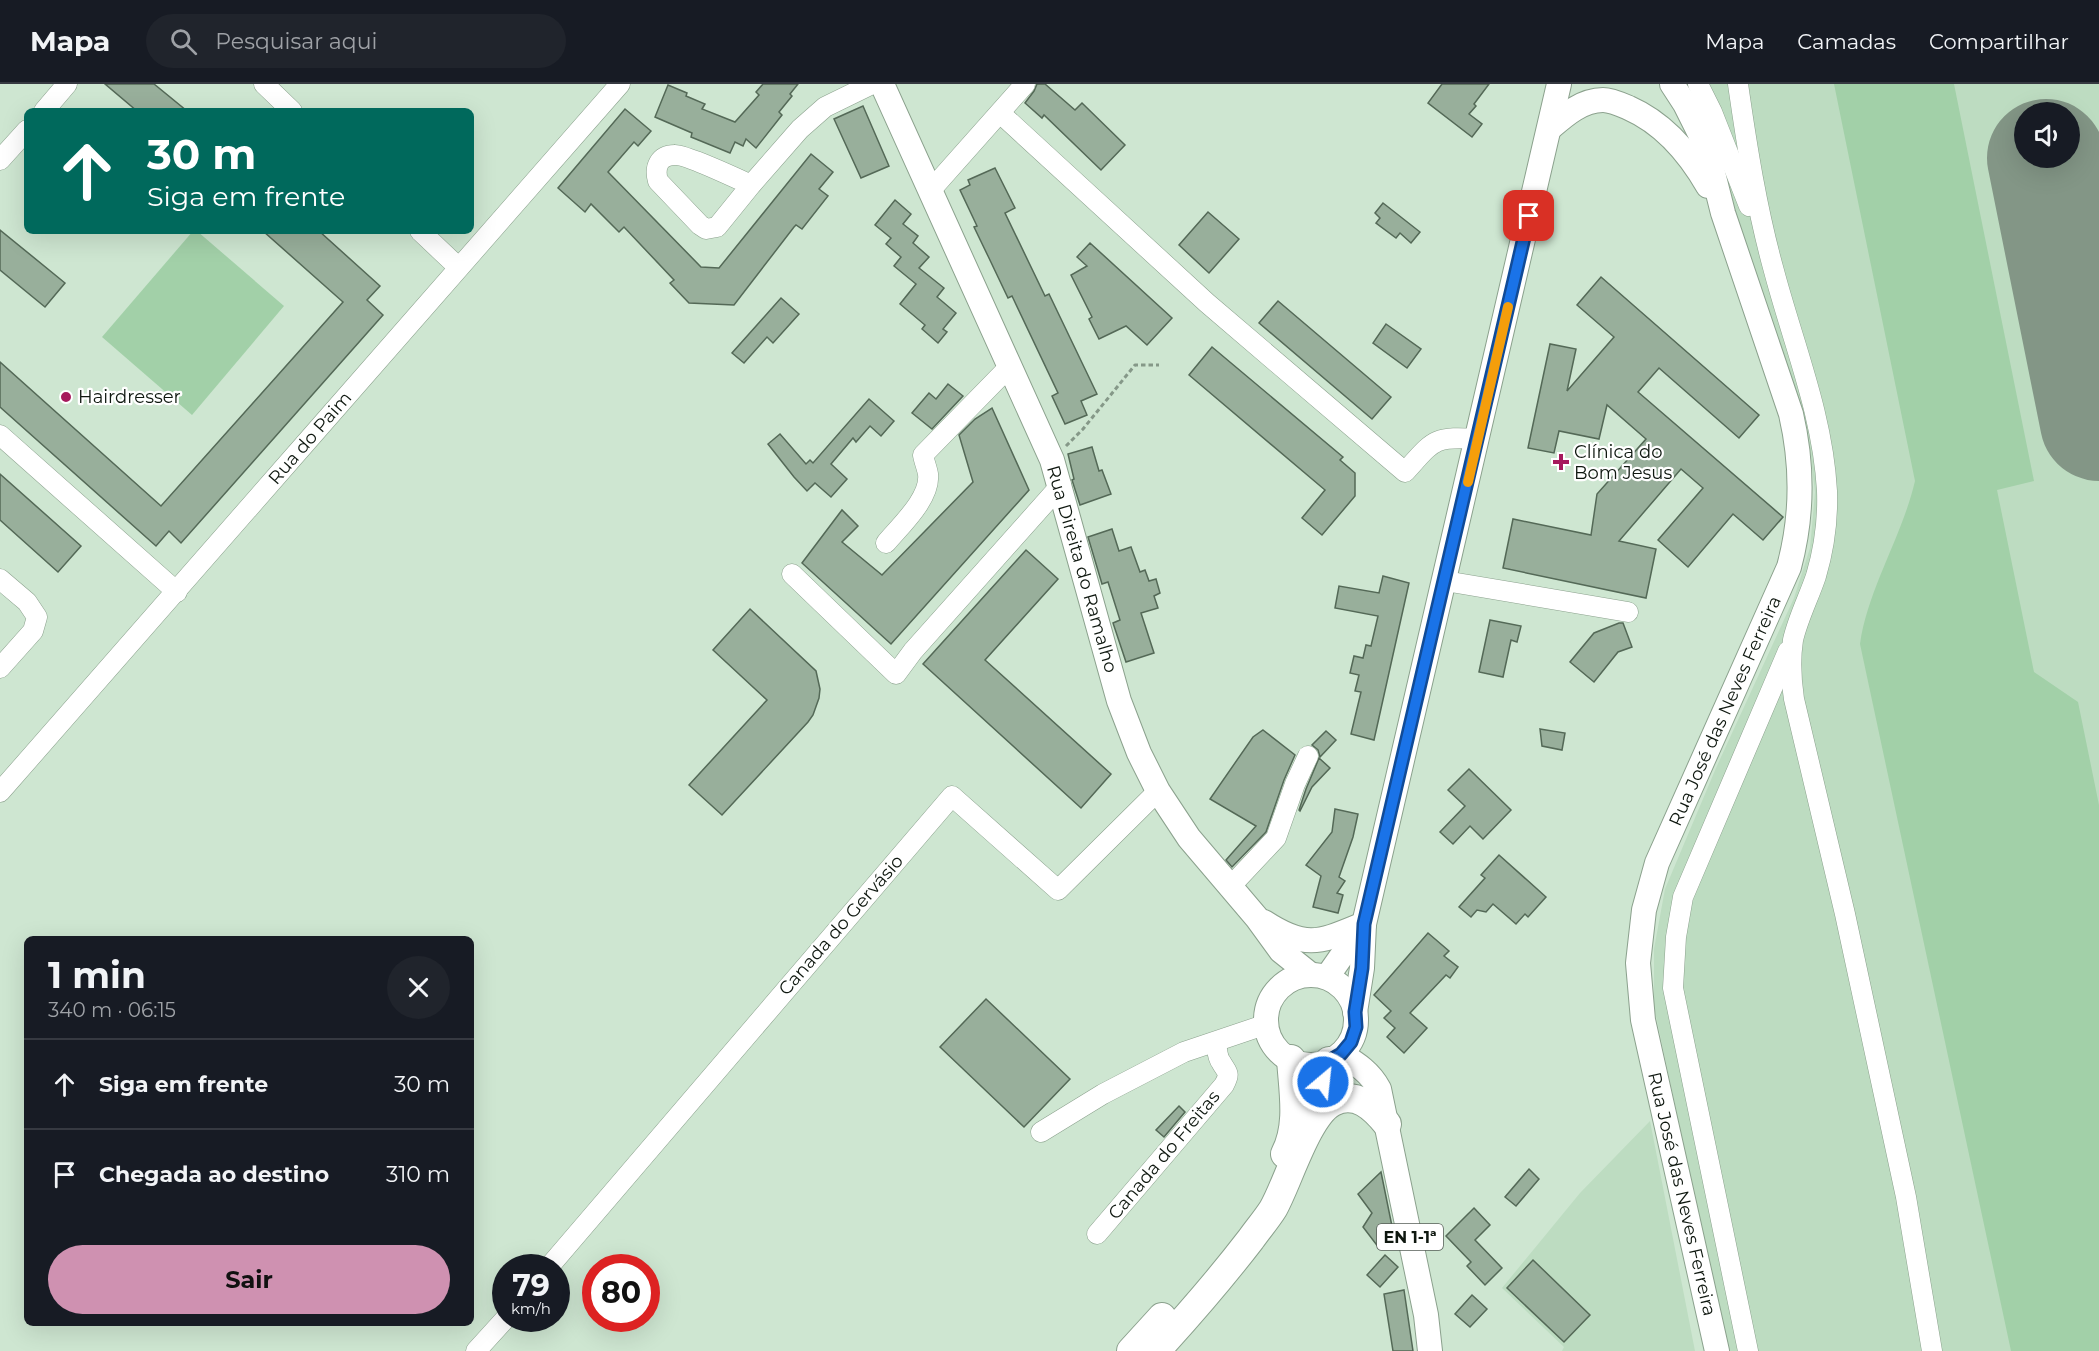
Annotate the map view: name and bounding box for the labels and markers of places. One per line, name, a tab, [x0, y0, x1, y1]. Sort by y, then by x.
pin	[1503, 190, 1554, 241]
place label: Hairdresser	[78, 386, 181, 408]
marker: Hairdresser	[59, 390, 73, 404]
place label: Clínica do Bom Jesus	[1574, 441, 1672, 484]
marker: Clínica do Bom Jesus	[1552, 453, 1570, 471]

